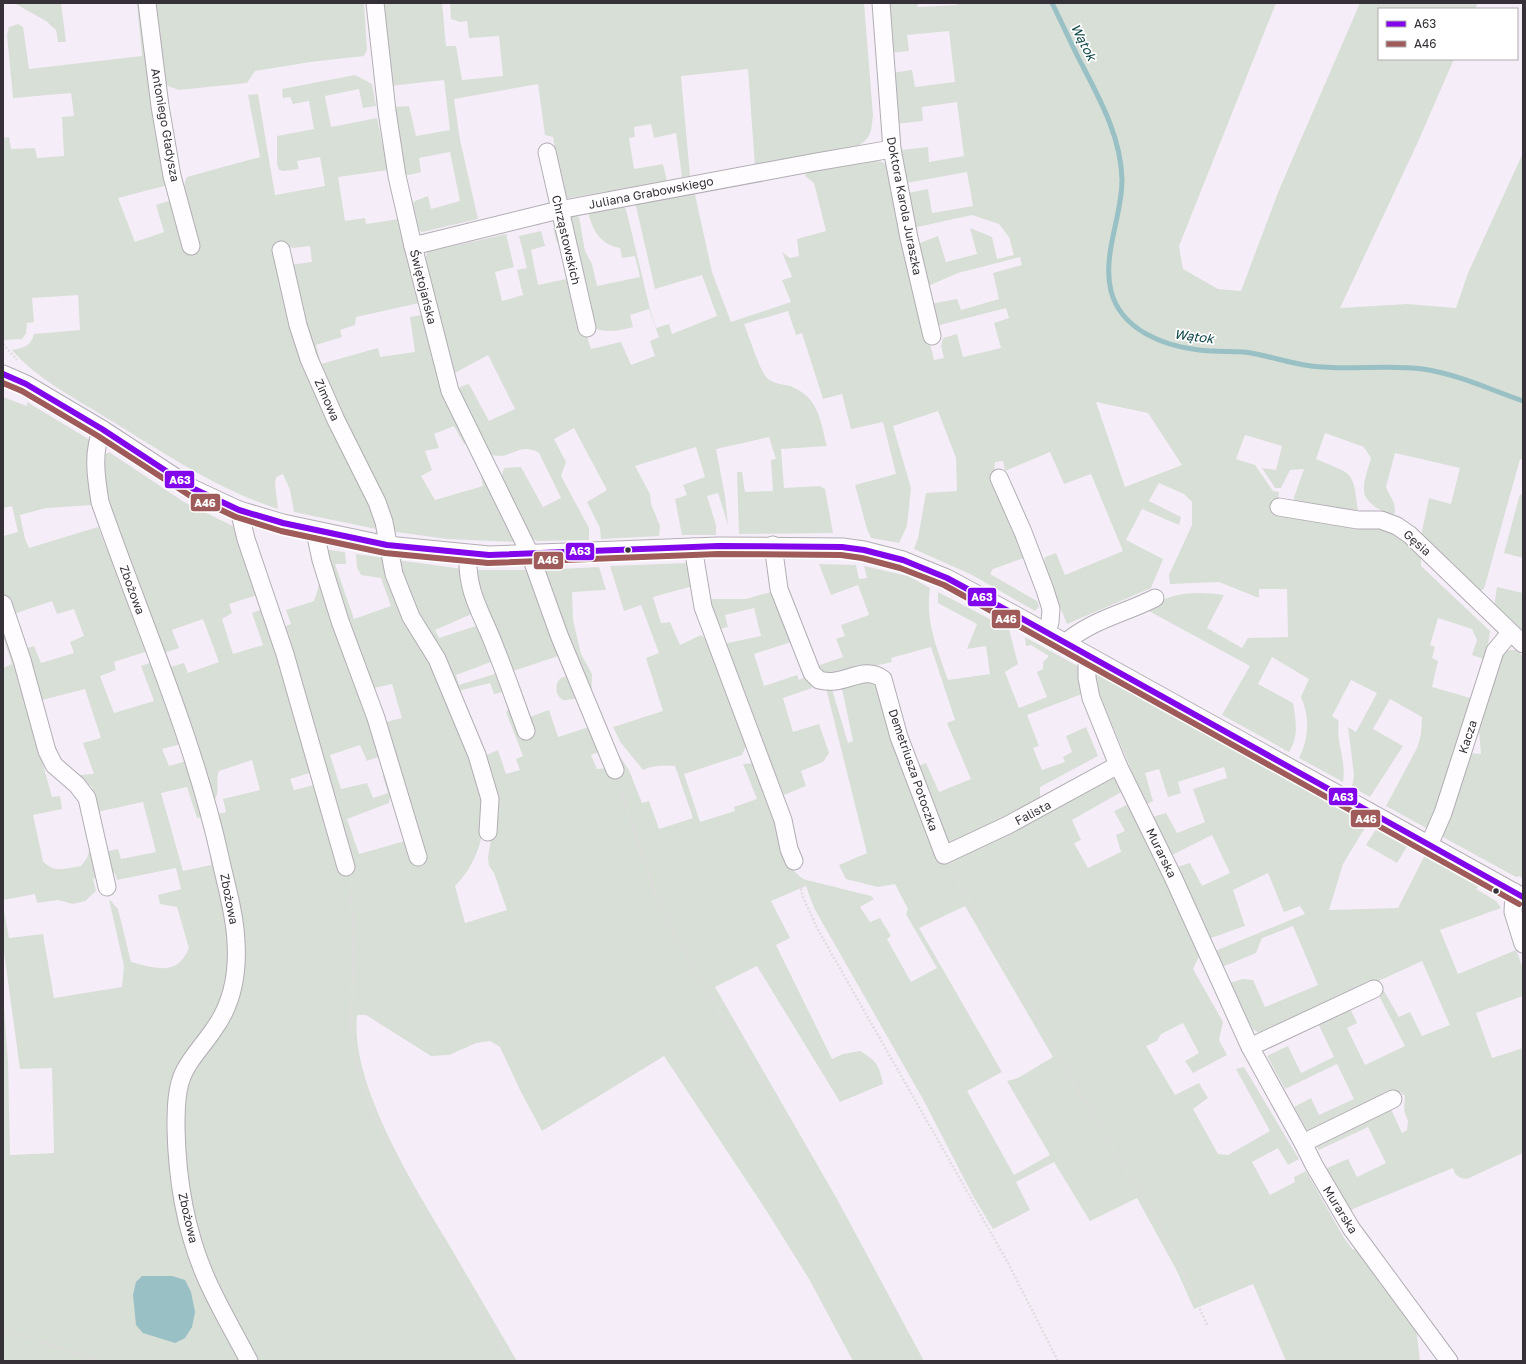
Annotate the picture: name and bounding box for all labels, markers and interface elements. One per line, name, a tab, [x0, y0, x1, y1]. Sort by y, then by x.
legend	[1378, 8, 1518, 60]
text: A63	[1414, 16, 1436, 31]
water label: Wątok	[1068, 21, 1101, 65]
text: A46	[1414, 36, 1437, 51]
street label: Antoniego Gładysza	[148, 67, 183, 183]
street label: Doktora Karola Juraszka	[884, 136, 925, 276]
street label: Juliana Grabowskiego	[587, 173, 715, 212]
street label: Chrząstowskich	[549, 194, 584, 286]
street label: Świętojańska	[407, 248, 440, 326]
water label: Wątok	[1173, 326, 1216, 347]
street label: Zimowa	[312, 376, 343, 423]
line badge: A63	[164, 470, 195, 489]
text: A63	[169, 473, 191, 486]
line badge: A46	[190, 493, 221, 512]
text: A46	[194, 496, 216, 509]
street label: Gęsia	[1400, 527, 1434, 559]
line badge: A63	[565, 542, 595, 561]
text: A63	[569, 544, 591, 557]
unlabelled marker	[623, 545, 633, 555]
line badge: A46	[533, 551, 564, 570]
text: A46	[537, 553, 559, 566]
street label: Zbożowa	[117, 563, 148, 616]
line badge: A63	[967, 587, 997, 607]
text: A63	[971, 590, 993, 603]
line badge: A46	[991, 609, 1021, 629]
text: A46	[995, 612, 1017, 625]
street label: Demetriusza Potoczka	[886, 707, 941, 833]
street label: Kacza	[1455, 718, 1480, 756]
line badge: A63	[1328, 787, 1358, 806]
text: A63	[1332, 790, 1354, 803]
street label: Falista	[1012, 797, 1053, 828]
line badge: A46	[1350, 809, 1381, 828]
text: A46	[1355, 812, 1377, 825]
street label: Murarska	[1143, 825, 1180, 880]
street label: Zbożowa	[217, 872, 242, 925]
unlabelled marker	[1491, 886, 1501, 896]
street label: Murarska	[1320, 1183, 1361, 1236]
street label: Zbożowa	[175, 1191, 202, 1245]

